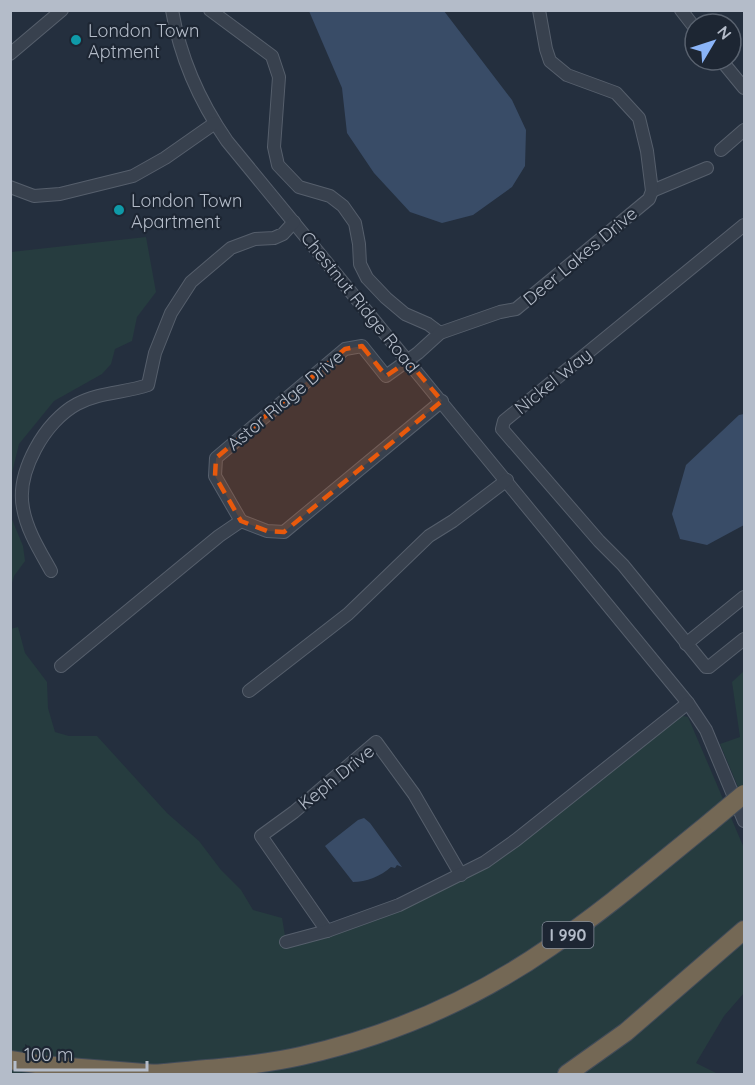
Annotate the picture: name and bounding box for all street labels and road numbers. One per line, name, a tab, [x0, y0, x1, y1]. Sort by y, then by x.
street label: Deer Lakes Drive	[518, 202, 642, 310]
street label: Chestnut Ridge Road	[296, 226, 424, 378]
street label: Nickel Way	[510, 343, 596, 419]
street label: Astor Ridge Drive	[222, 345, 348, 455]
street label: Keph Drive	[293, 739, 379, 815]
road number: I 990	[542, 922, 594, 948]

